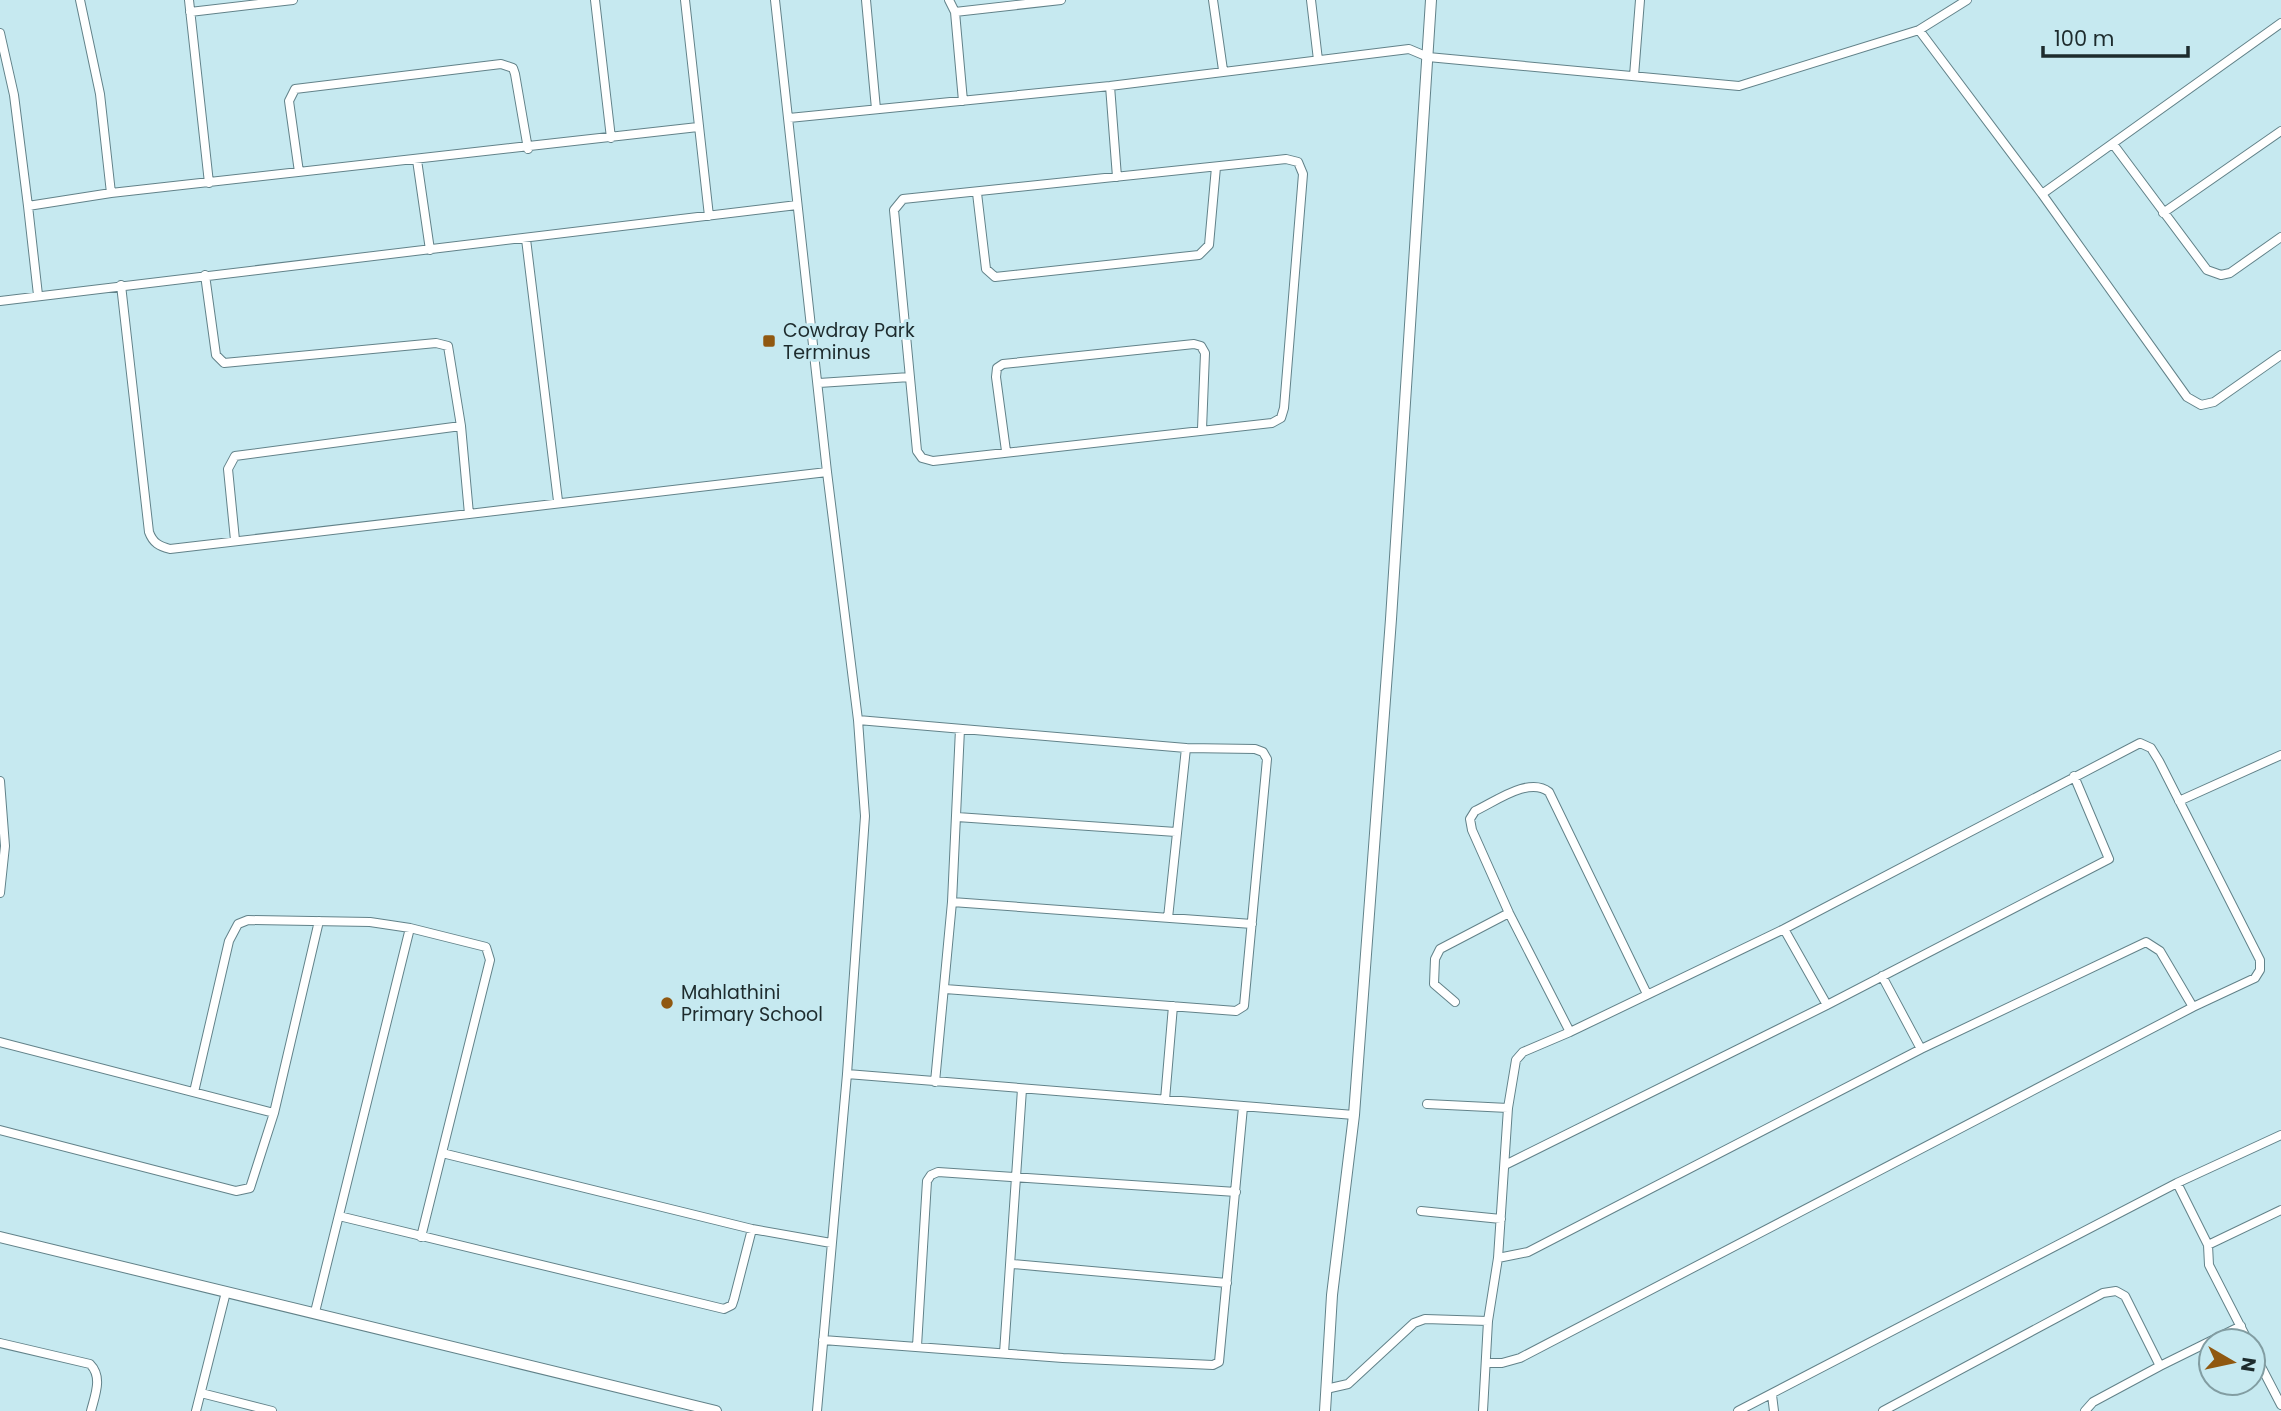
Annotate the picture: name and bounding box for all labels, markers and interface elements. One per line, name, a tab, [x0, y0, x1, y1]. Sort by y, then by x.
scale bar	[2043, 14, 2188, 58]
text: 100 m	[2054, 24, 2114, 53]
place label: Cowdray Park Terminus	[783, 317, 915, 366]
marker: Cowdray Park Terminus	[761, 333, 777, 349]
place label: Mahlathini Primary School	[681, 979, 823, 1028]
marker: Mahlathini Primary School	[659, 995, 675, 1011]
north arrow	[2197, 1327, 2267, 1397]
text: N	[2234, 1355, 2263, 1374]

